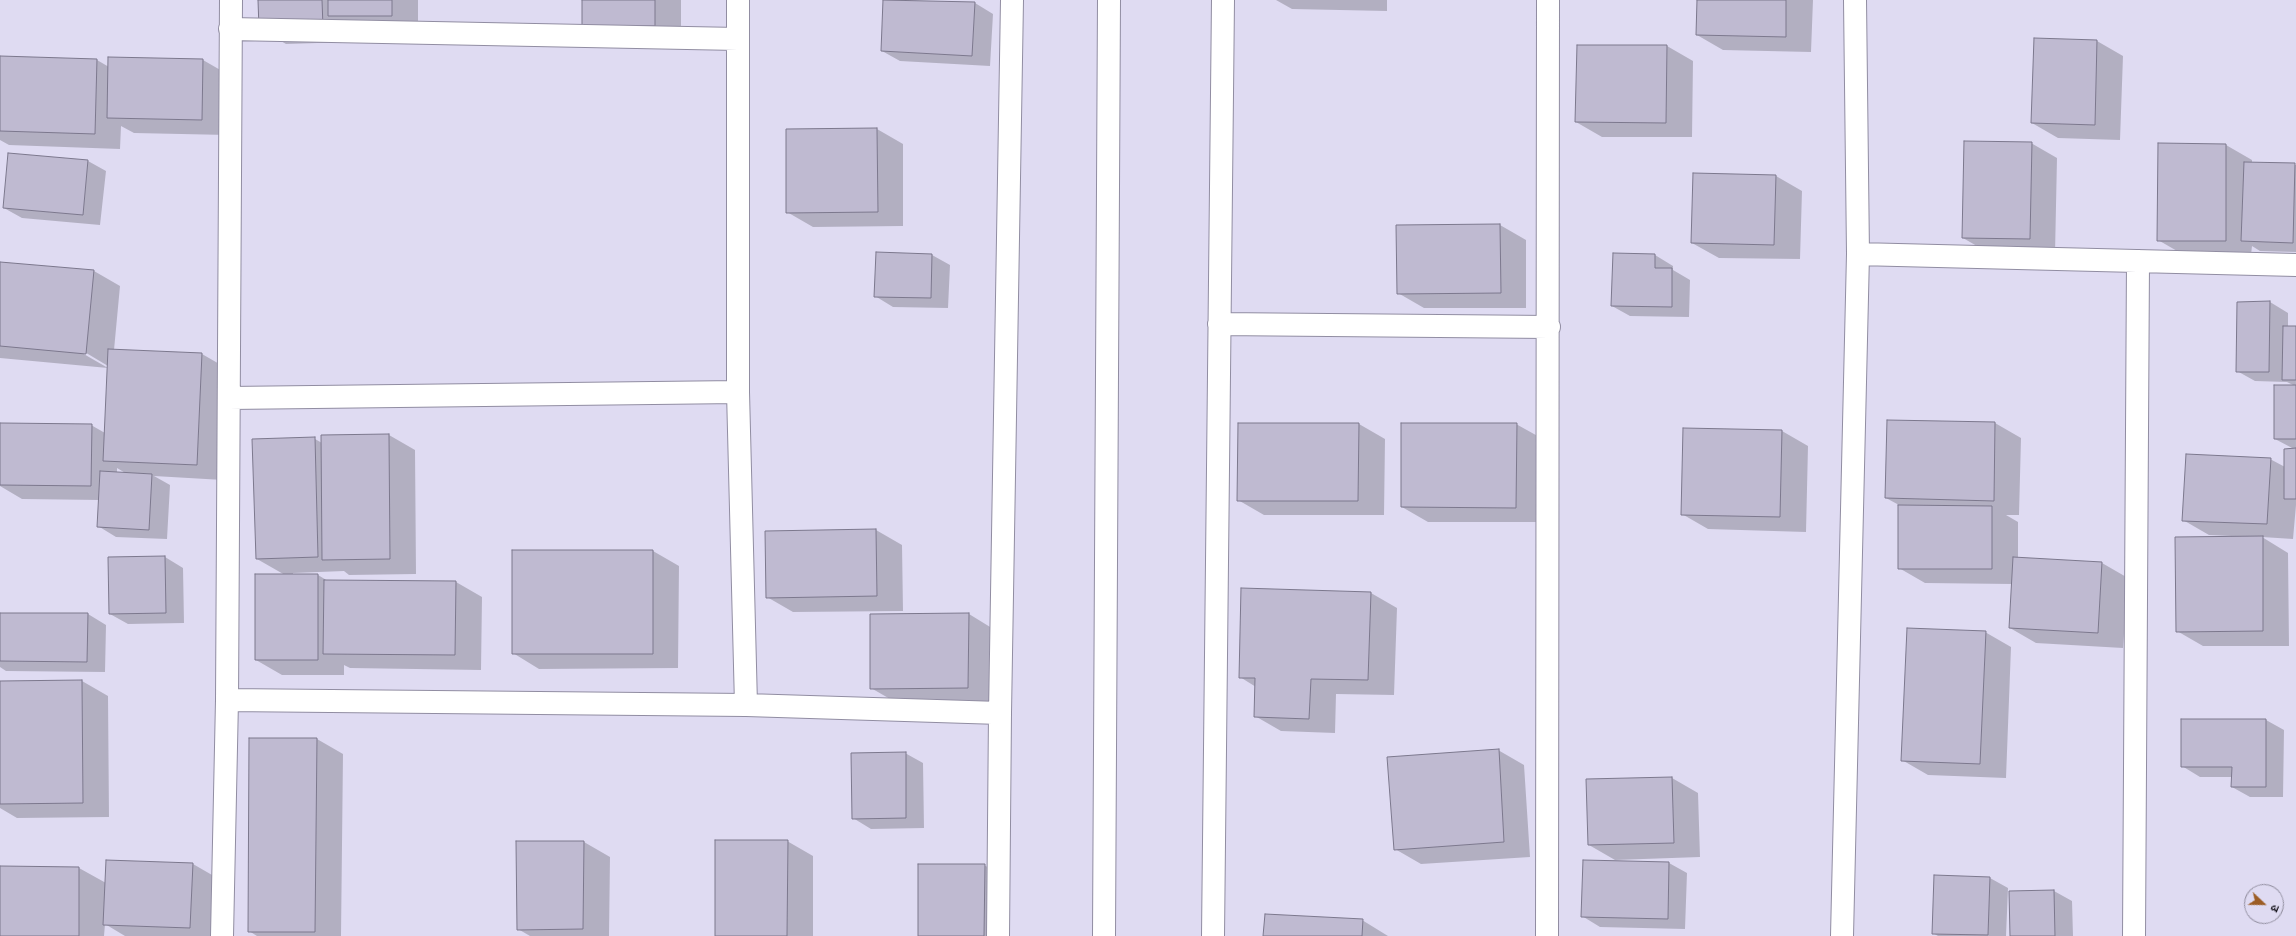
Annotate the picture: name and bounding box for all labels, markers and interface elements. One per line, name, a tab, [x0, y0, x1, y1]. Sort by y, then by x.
north arrow	[2244, 884, 2284, 924]
text: उ	[2267, 903, 2282, 914]

